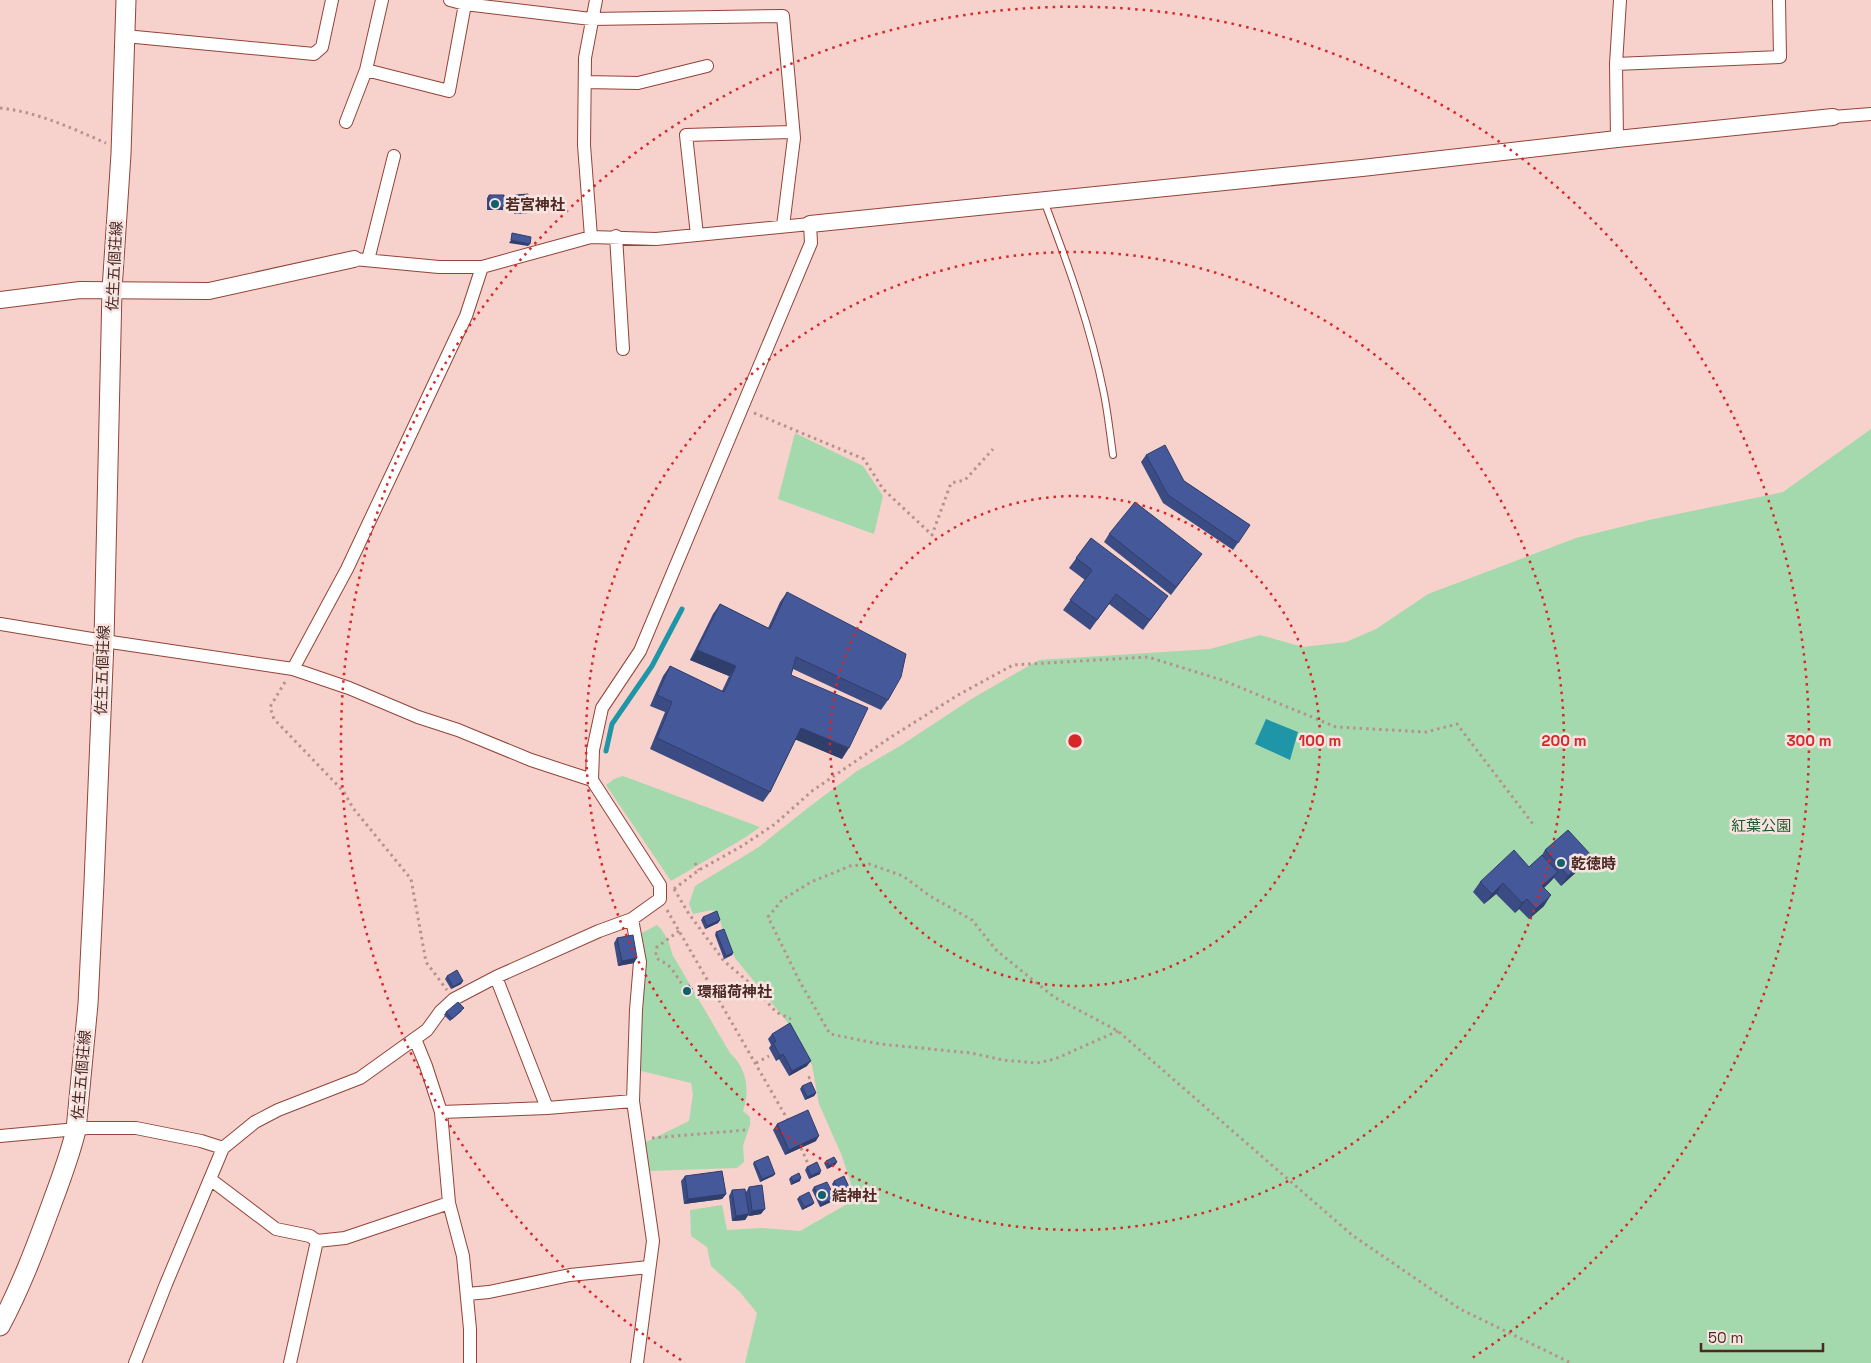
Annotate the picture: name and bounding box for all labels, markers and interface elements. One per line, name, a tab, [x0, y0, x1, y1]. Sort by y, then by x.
place label: 若宮神社	[505, 195, 565, 214]
marker: 若宮神社	[489, 198, 501, 210]
street label: 佐生五個荘線	[102, 221, 126, 311]
street label: 佐生五個荘線	[91, 625, 113, 715]
text: 100 m	[1299, 731, 1341, 750]
text: 200 m	[1542, 731, 1586, 750]
text: 300 m	[1786, 731, 1832, 750]
centre of rings	[1066, 732, 1084, 750]
park label: 紅葉公園	[1731, 816, 1791, 835]
place label: 乾徳時	[1571, 854, 1616, 873]
marker: 乾徳時	[1555, 857, 1567, 869]
place label: 環稲荷神社	[697, 982, 772, 1001]
marker: 環稲荷神社	[681, 985, 693, 997]
street label: 佐生五個荘線	[68, 1029, 94, 1121]
place label: 結神社	[832, 1186, 877, 1205]
marker: 結神社	[816, 1189, 828, 1201]
scale bar	[1701, 1320, 1824, 1352]
text: 50 m	[1708, 1328, 1743, 1347]

